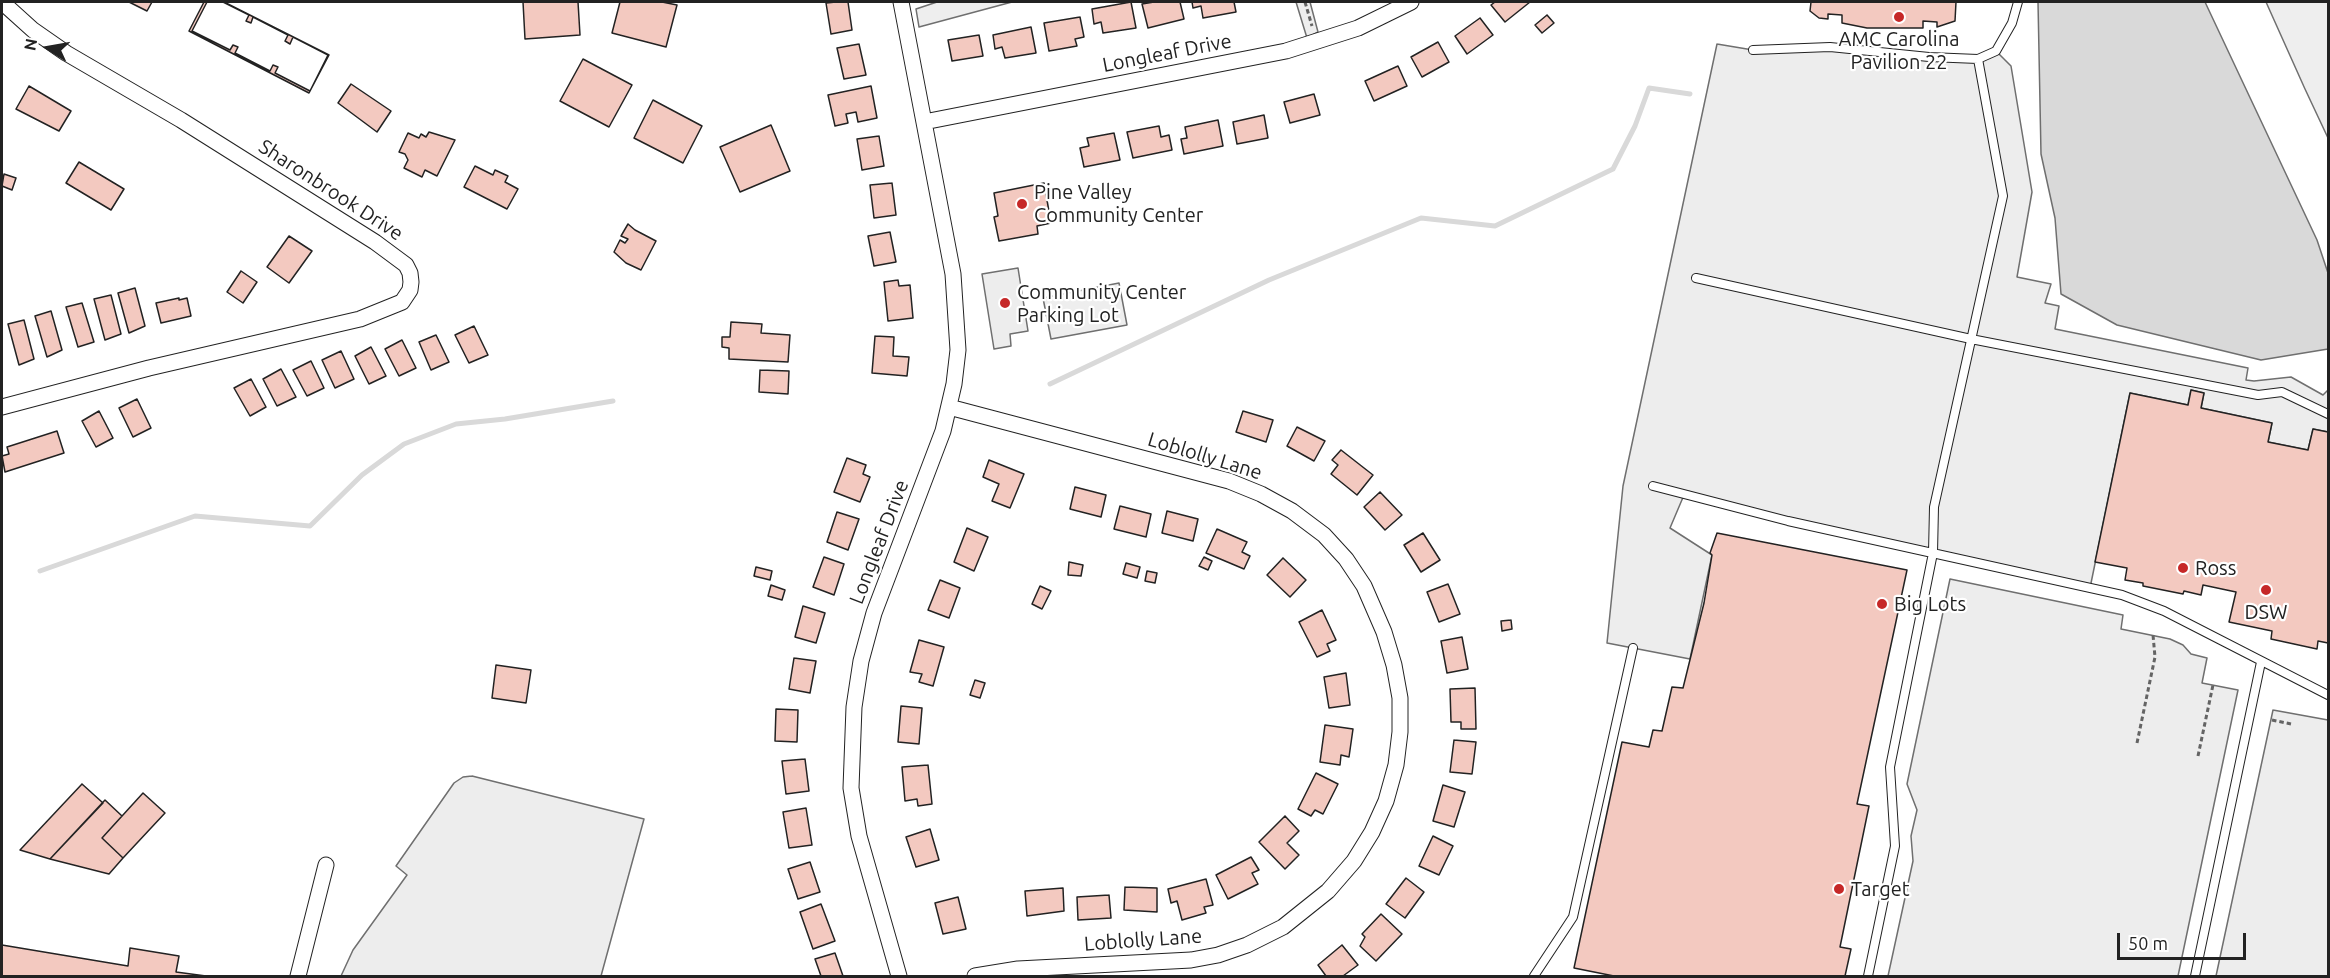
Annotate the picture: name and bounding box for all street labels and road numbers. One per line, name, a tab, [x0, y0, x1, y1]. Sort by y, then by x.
street label: Longleaf Drive	[1100, 29, 1234, 77]
street label: Sharonbrook Drive	[254, 134, 408, 246]
street label: Loblolly Lane	[1145, 427, 1265, 485]
street label: Longleaf Drive	[844, 477, 914, 607]
street label: Loblolly Lane	[1083, 924, 1203, 956]

